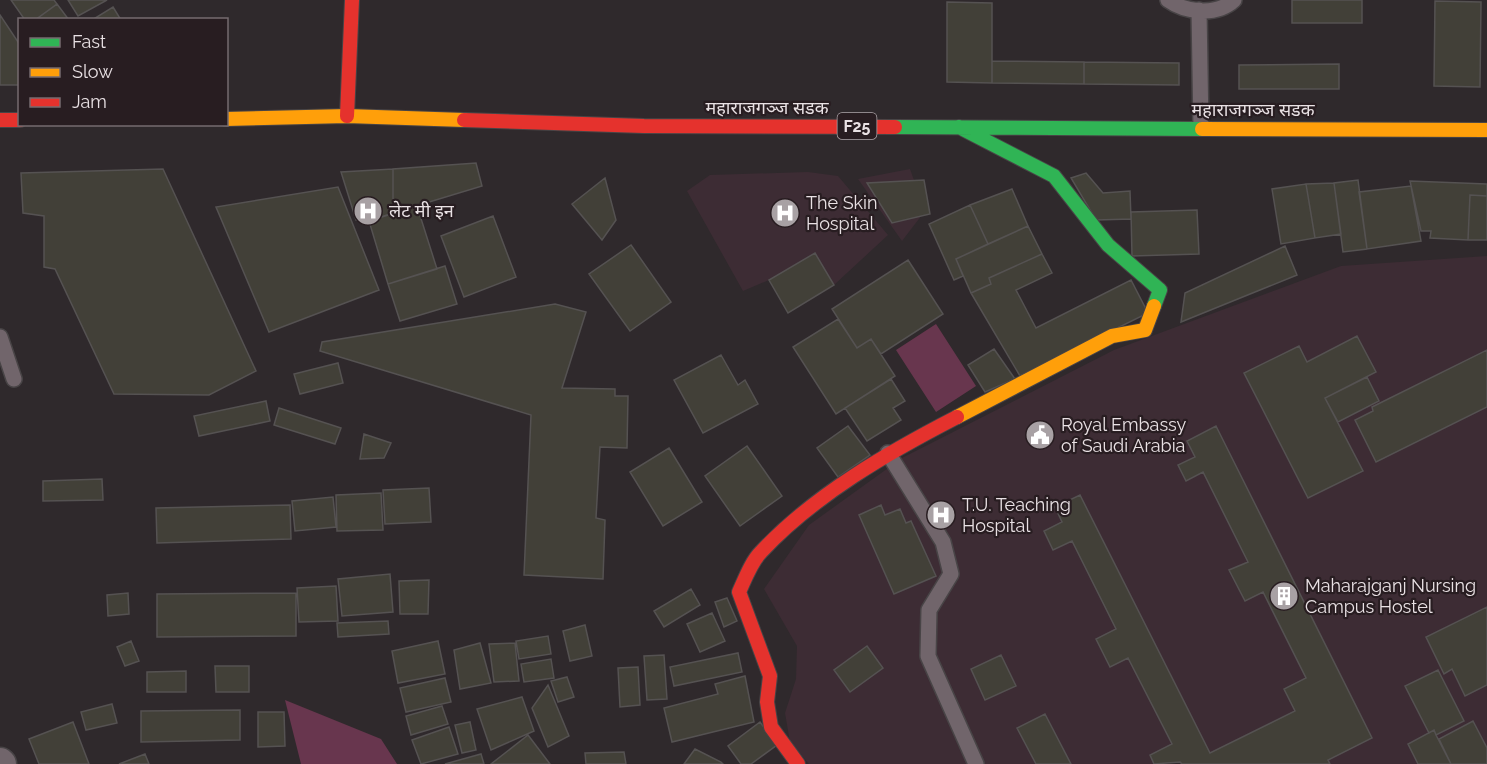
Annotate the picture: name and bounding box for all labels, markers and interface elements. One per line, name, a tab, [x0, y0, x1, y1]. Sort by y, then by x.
legend	[18, 18, 228, 126]
text: Fast	[72, 31, 106, 52]
text: Slow	[72, 61, 113, 82]
text: Jam	[72, 91, 107, 112]
street label: महाराजगञ्ज सडक	[705, 97, 830, 118]
street label: महाराजगञ्ज सडक	[1191, 99, 1316, 120]
road number: F25	[838, 113, 876, 139]
place label: The Skin Hospital	[806, 192, 878, 234]
hospital icon: लेट मी इन	[352, 195, 384, 227]
hospital icon: The Skin Hospital	[769, 197, 801, 229]
place label: लेट मी इन	[389, 200, 455, 221]
place label: Royal Embassy of Saudi Arabia	[1061, 414, 1187, 456]
public building icon: Royal Embassy of Saudi Arabia	[1024, 419, 1056, 451]
place label: T.U. Teaching Hospital	[962, 494, 1071, 536]
hospital icon: T.U. Teaching Hospital	[925, 499, 957, 531]
place label: Maharajganj Nursing Campus Hostel	[1305, 575, 1476, 617]
building icon: Maharajganj Nursing Campus Hostel	[1268, 580, 1300, 612]

